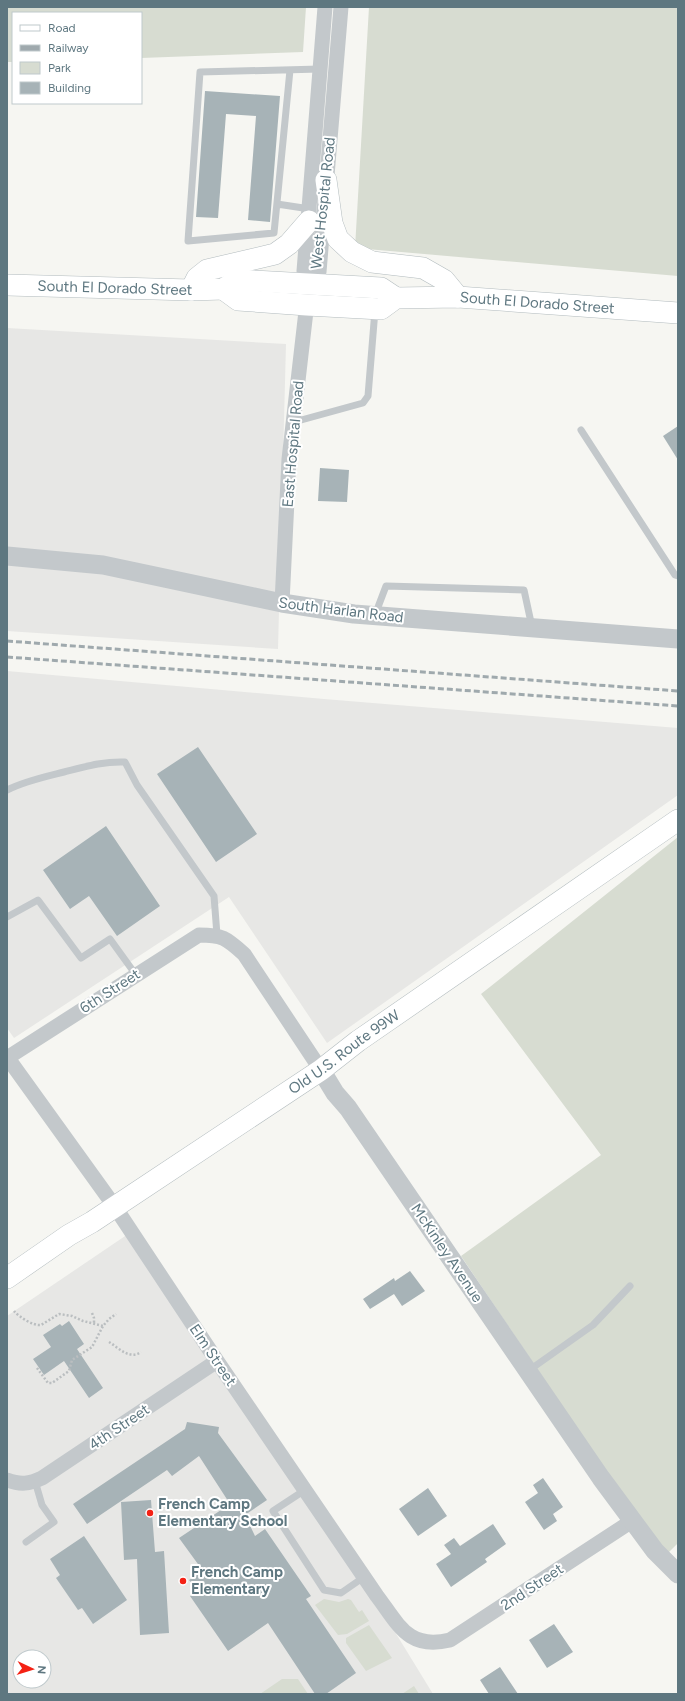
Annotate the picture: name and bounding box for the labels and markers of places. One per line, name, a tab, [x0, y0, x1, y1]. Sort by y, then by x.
place label: French Camp Elementary School	[158, 1495, 288, 1530]
marker: French Camp Elementary School	[145, 1508, 155, 1518]
place label: French Camp Elementary	[191, 1563, 283, 1598]
marker: French Camp Elementary	[178, 1576, 188, 1586]

